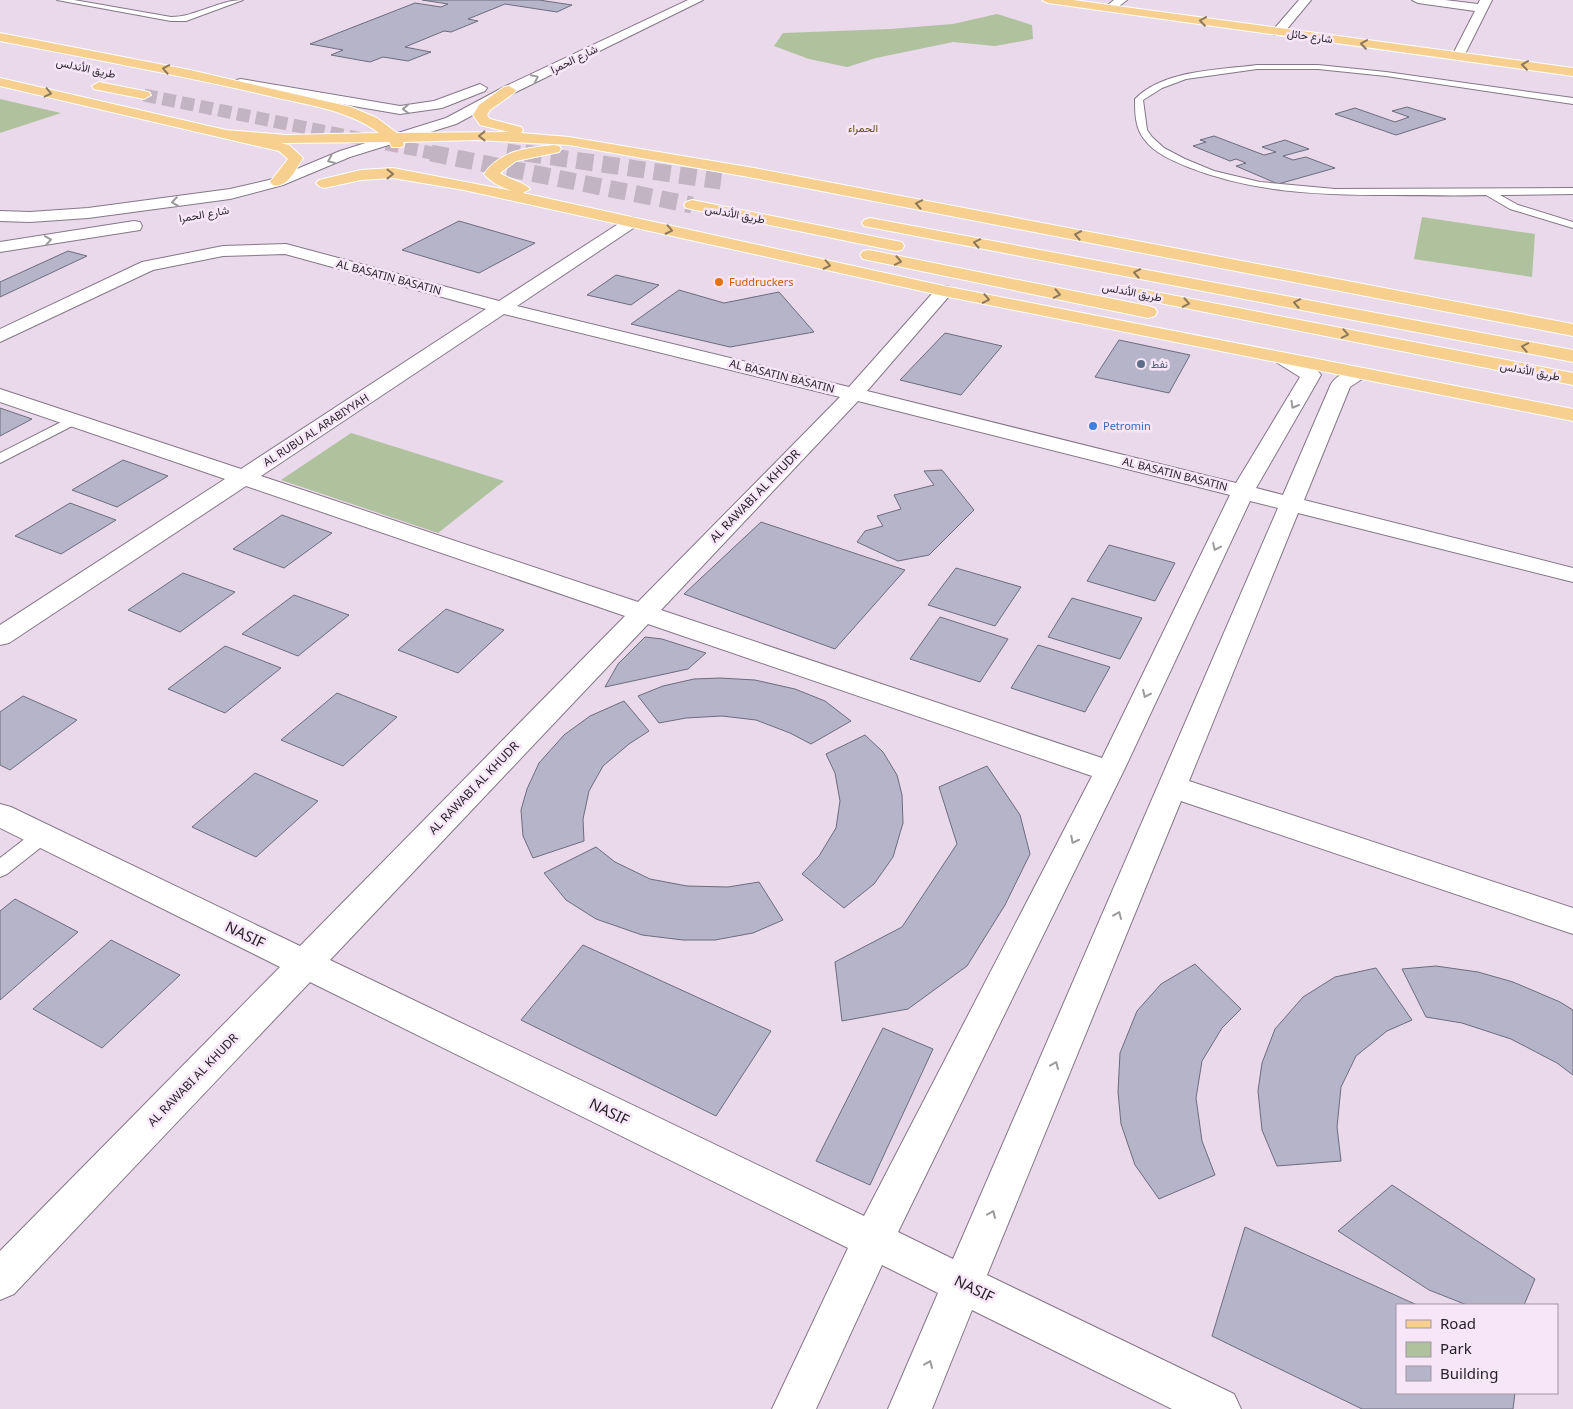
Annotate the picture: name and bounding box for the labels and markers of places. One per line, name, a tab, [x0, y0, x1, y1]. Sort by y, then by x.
place label: Fuddruckers	[729, 274, 794, 289]
marker: Fuddruckers	[713, 276, 725, 288]
place label: نفط	[1151, 356, 1168, 371]
marker: نفط	[1135, 358, 1147, 370]
place label: Petromin	[1103, 418, 1151, 433]
marker: Petromin	[1087, 420, 1099, 432]

